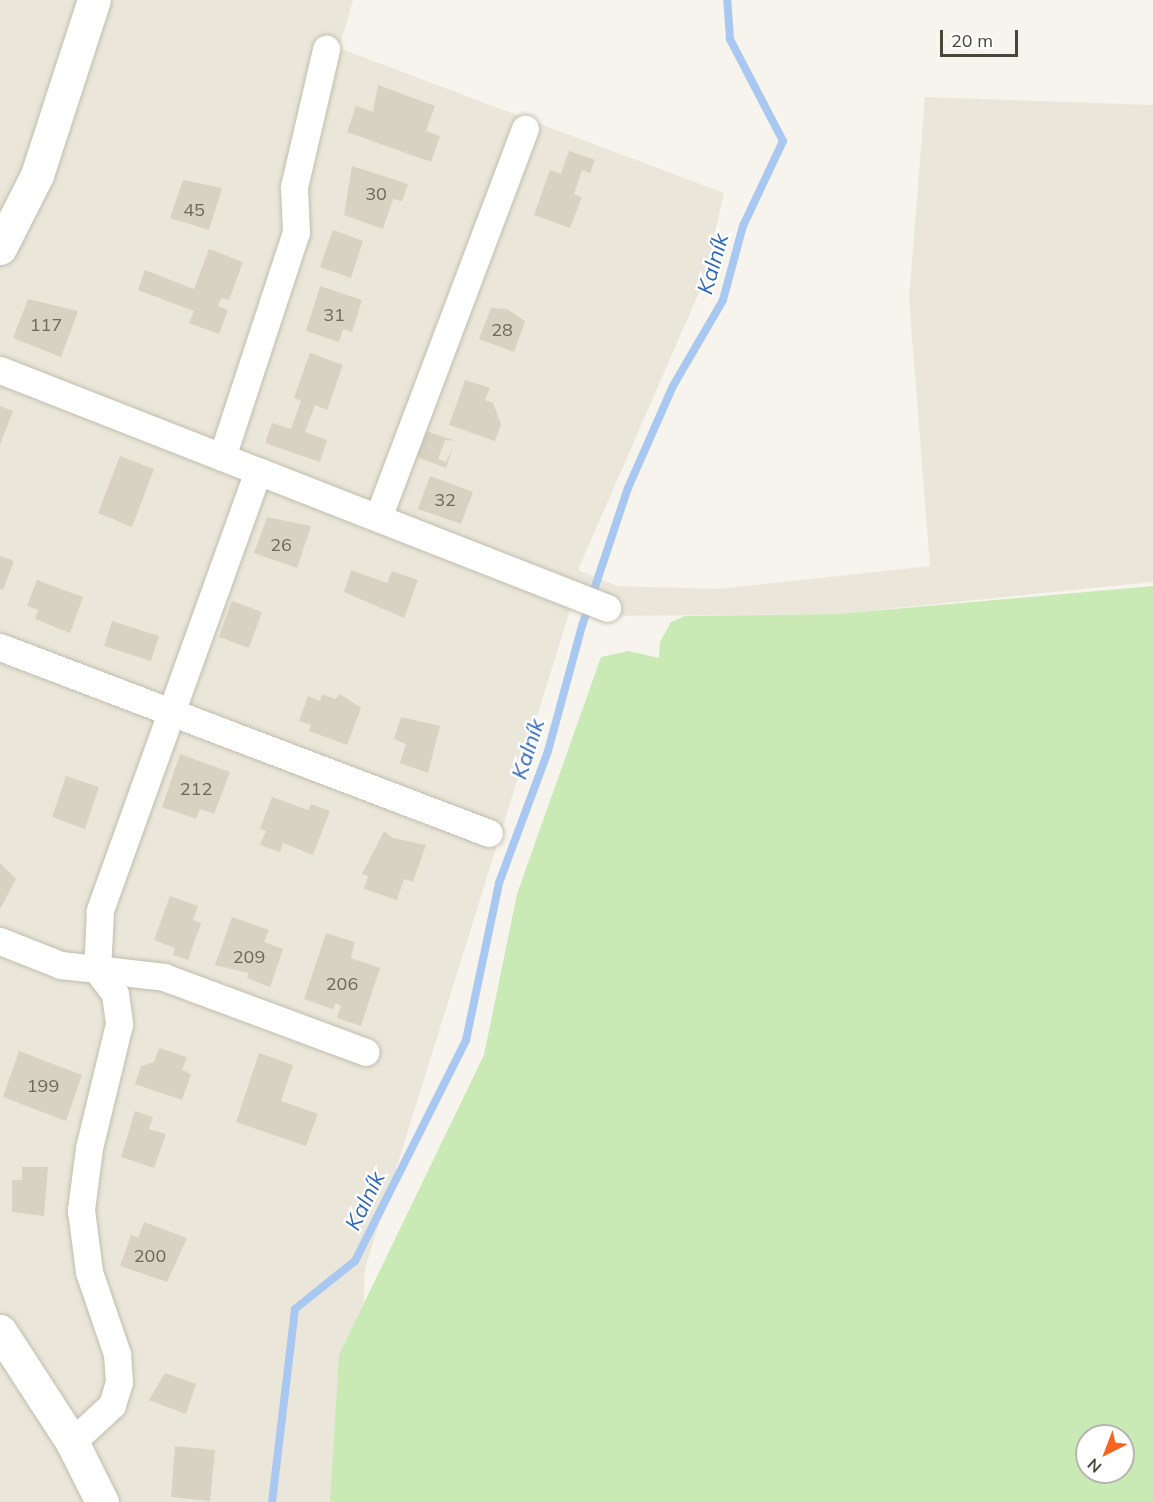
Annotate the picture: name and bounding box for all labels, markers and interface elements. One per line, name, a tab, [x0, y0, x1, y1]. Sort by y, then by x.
scale bar	[943, 18, 1021, 56]
text: 20 m	[951, 29, 993, 52]
house number: 30	[365, 183, 387, 205]
house number: 45	[183, 199, 205, 221]
water label: Kalník	[692, 231, 734, 297]
house number: 31	[323, 304, 345, 326]
house number: 117	[30, 314, 62, 336]
house number: 28	[491, 319, 513, 341]
house number: 32	[434, 489, 456, 511]
house number: 26	[270, 534, 292, 556]
water label: Kalník	[506, 715, 550, 783]
house number: 212	[180, 778, 212, 800]
house number: 209	[233, 946, 265, 968]
house number: 206	[326, 973, 358, 995]
house number: 199	[27, 1075, 59, 1097]
water label: Kalník	[340, 1167, 390, 1235]
house number: 200	[134, 1245, 166, 1267]
north arrow	[1075, 1424, 1135, 1484]
text: N	[1083, 1454, 1105, 1477]

